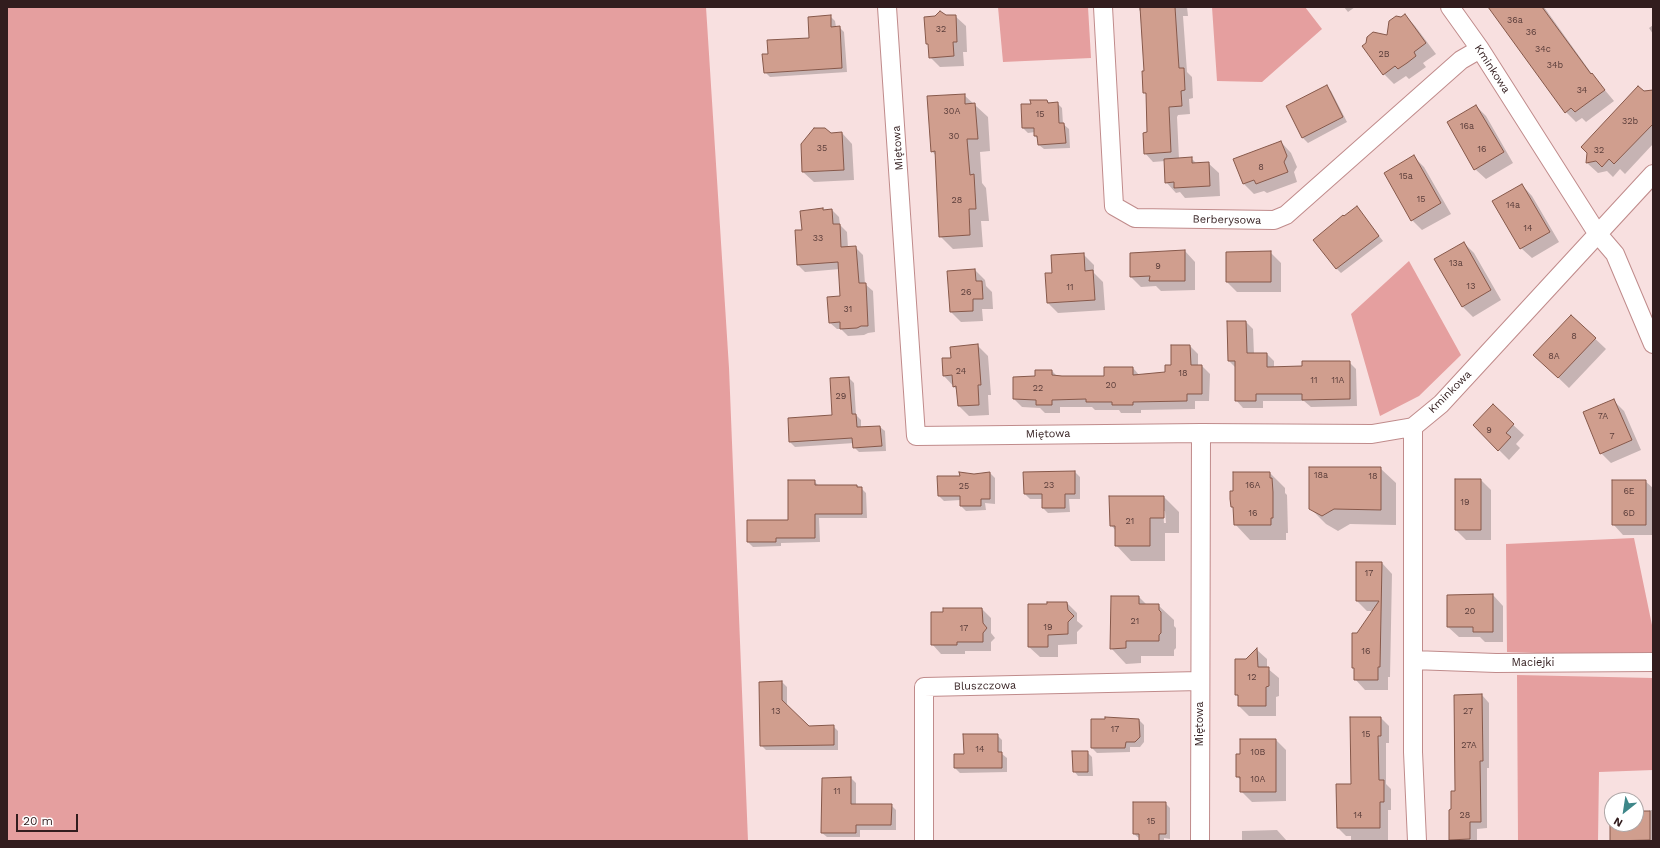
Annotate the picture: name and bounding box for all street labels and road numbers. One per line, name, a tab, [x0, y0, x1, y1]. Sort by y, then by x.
street label: Kminkowa	[1471, 42, 1513, 96]
street label: Miętowa	[890, 125, 906, 171]
street label: Berberysowa	[1192, 213, 1262, 227]
street label: Kminkowa	[1426, 368, 1474, 416]
street label: Miętowa	[1025, 427, 1071, 441]
street label: Maciejki	[1511, 656, 1555, 670]
street label: Bluszczowa	[954, 679, 1016, 693]
street label: Miętowa	[1193, 702, 1207, 746]

